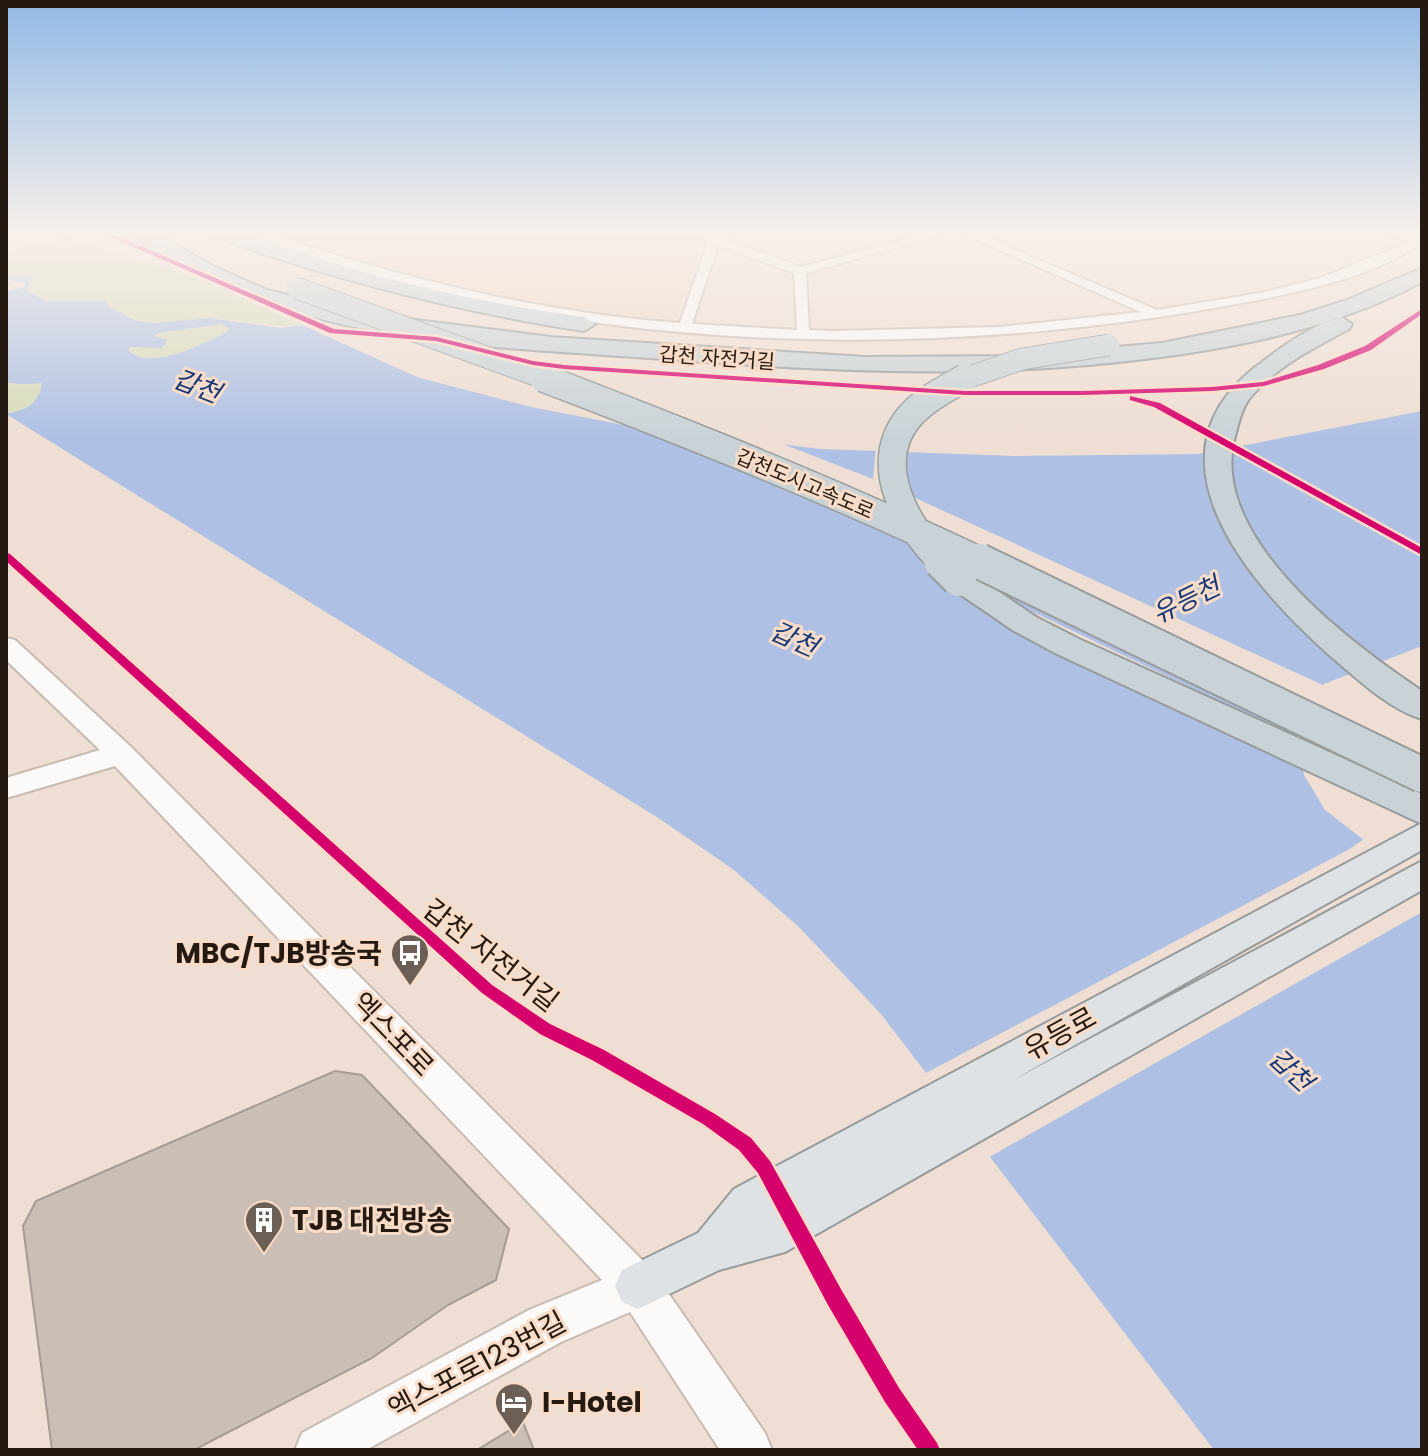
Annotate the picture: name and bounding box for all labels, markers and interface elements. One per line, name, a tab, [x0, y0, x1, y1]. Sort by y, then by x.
street label: 갑천 자전거길	[658, 340, 776, 376]
water label: 갑천	[168, 361, 229, 412]
street label: 갑천도시고속도로	[732, 442, 878, 526]
water label: 유등천	[1146, 567, 1229, 632]
water label: 갑천	[765, 613, 826, 666]
street label: 갑천 자전거길	[415, 890, 567, 1021]
bus stop icon: MBC/TJB방송국	[389, 932, 431, 987]
place label: MBC/TJB방송국	[175, 934, 382, 973]
street label: 엑스포로	[343, 984, 442, 1085]
street label: 유등로	[1017, 998, 1103, 1069]
water label: 갑천	[1261, 1041, 1323, 1102]
building icon: TJB 대전방송	[243, 1199, 285, 1254]
place label: TJB 대전방송	[292, 1201, 452, 1240]
street label: 엑스포로123번길	[381, 1302, 573, 1429]
hotel icon: I-Hotel	[493, 1381, 535, 1436]
place label: I-Hotel	[542, 1383, 642, 1422]

